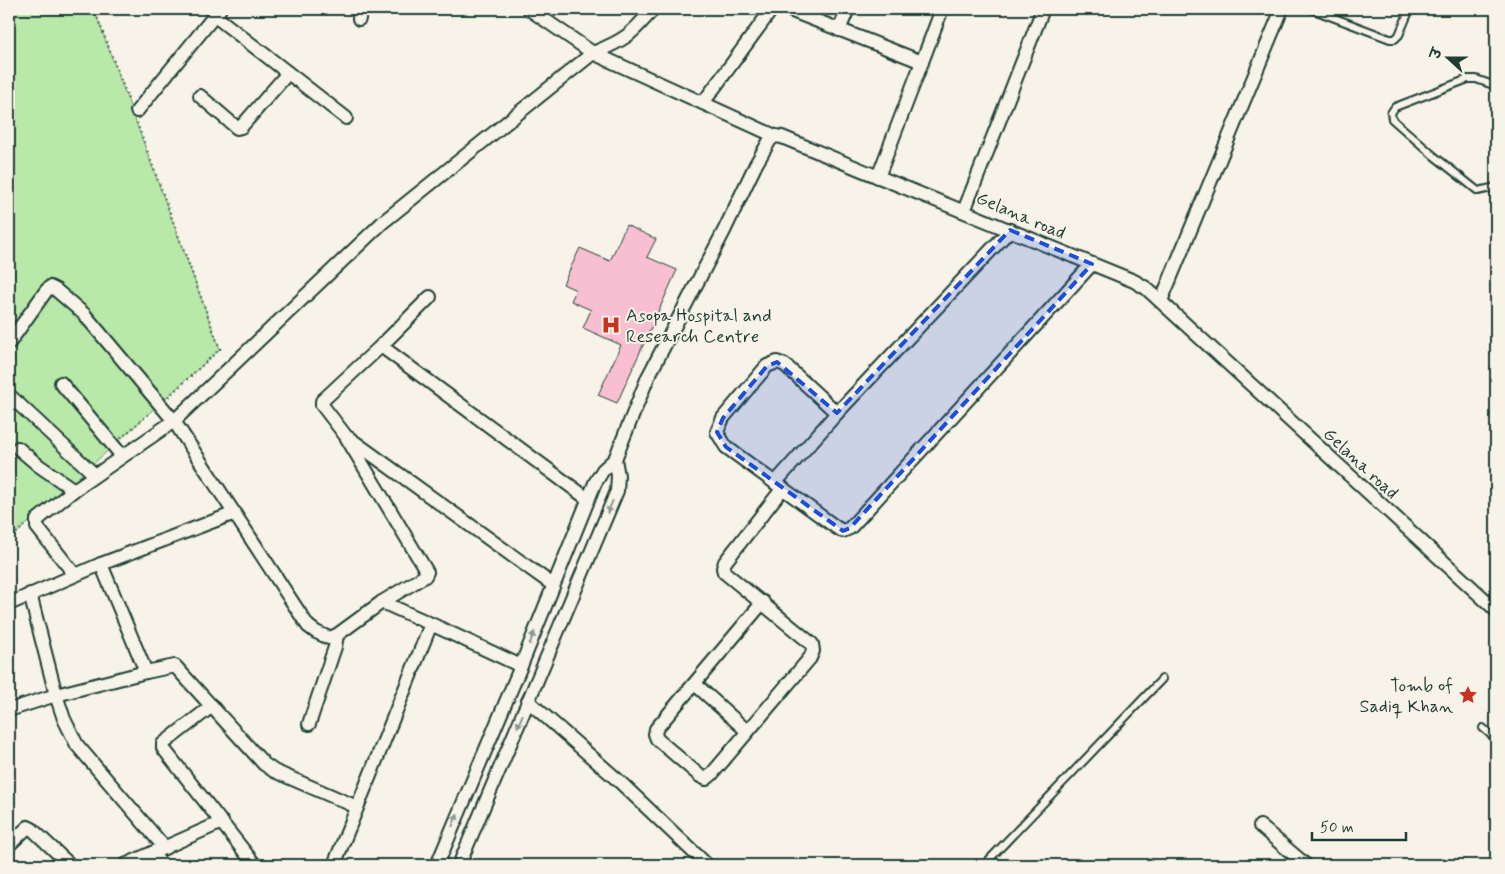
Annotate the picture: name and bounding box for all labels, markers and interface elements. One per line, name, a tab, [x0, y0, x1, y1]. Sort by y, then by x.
north arrow	[1422, 32, 1472, 82]
text: उ	[1426, 45, 1447, 63]
street label: Gelana road	[972, 186, 1069, 246]
place label: Asopa Hospital and Research Centre	[626, 304, 772, 349]
hospital icon: Asopa Hospital and Research Centre	[600, 314, 622, 336]
street label: Gelana road	[1317, 423, 1403, 505]
one-way arrow	[606, 499, 614, 514]
one-way arrow	[528, 630, 536, 645]
place label: Tomb of Sadiq Khan	[1359, 674, 1453, 719]
place icon: Tomb of Sadiq Khan	[1457, 684, 1479, 706]
one-way arrow	[515, 713, 523, 728]
scale bar	[1312, 809, 1406, 841]
one-way arrow	[452, 813, 460, 827]
text: 50 m	[1320, 818, 1354, 838]

